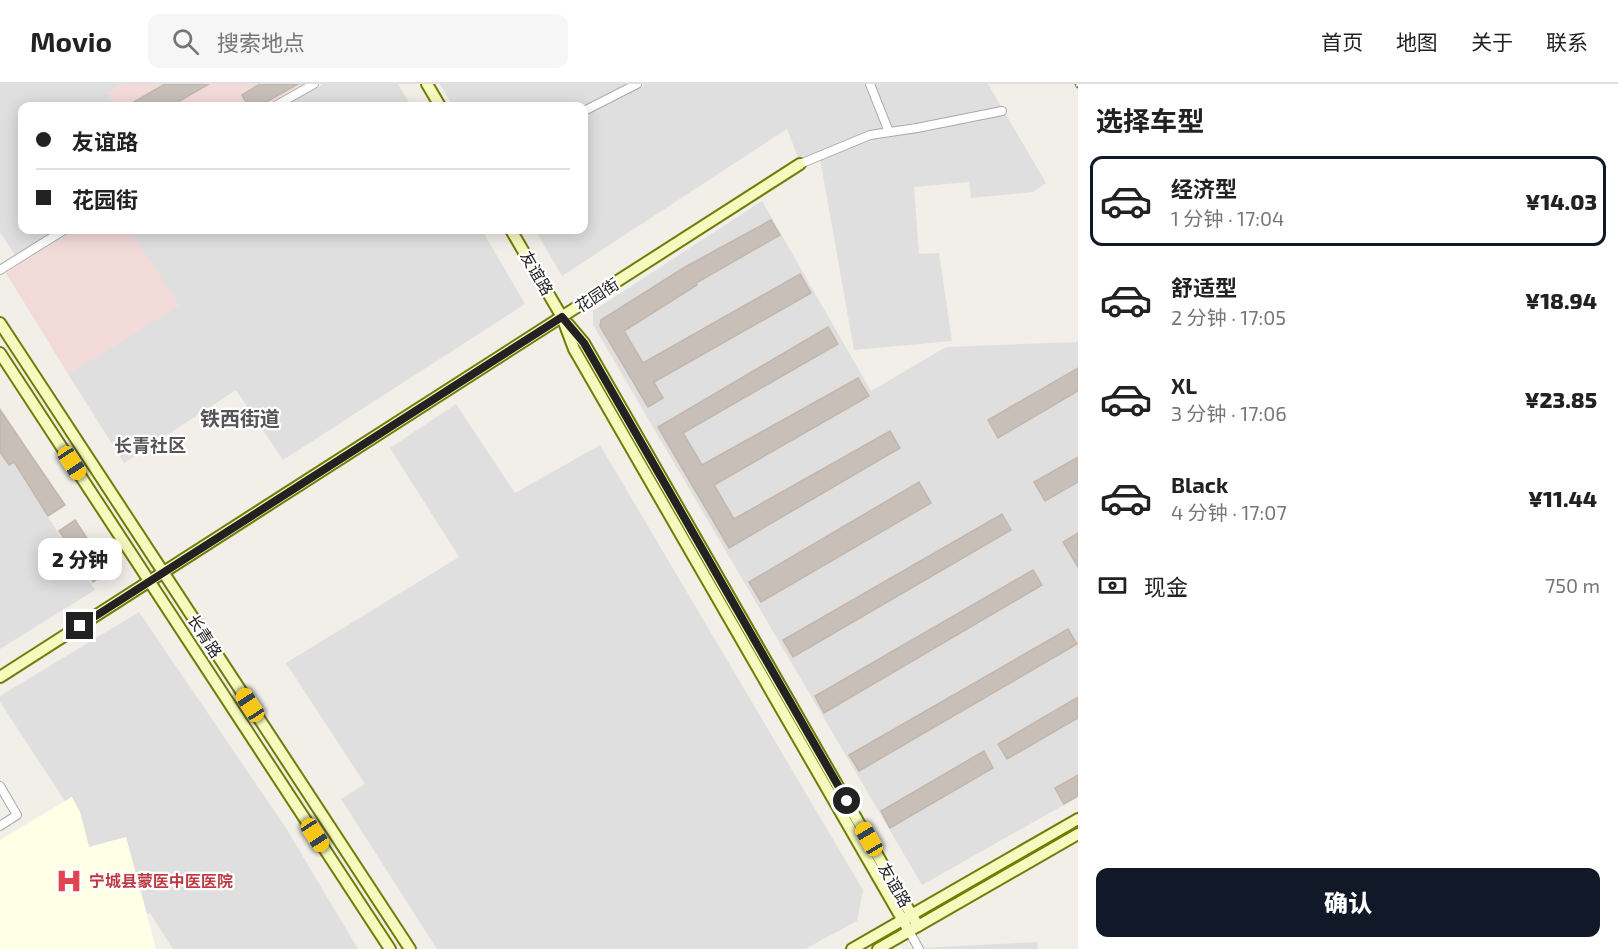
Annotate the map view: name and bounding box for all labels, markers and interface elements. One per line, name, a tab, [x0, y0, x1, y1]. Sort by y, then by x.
search box	[148, 14, 568, 68]
text: Movio	[30, 24, 112, 58]
icon: search	[169, 25, 202, 58]
text: 搜索地点	[217, 29, 305, 55]
text: 首页	[1321, 29, 1363, 54]
text: 地图	[1396, 29, 1438, 54]
text: 关于	[1471, 29, 1513, 54]
text: 联系	[1546, 29, 1588, 54]
text: 选择车型	[1096, 104, 1204, 136]
text: 友谊路	[72, 128, 138, 154]
icon: car	[1099, 174, 1153, 228]
text: 经济型	[1171, 175, 1237, 201]
text: 花园街	[72, 186, 138, 212]
text: ¥14.03	[1525, 188, 1597, 214]
text: 1 分钟 · 17:04	[1171, 206, 1284, 230]
street label: 友谊路	[517, 247, 558, 298]
icon: car	[1099, 273, 1153, 327]
street label: 花园街	[571, 274, 622, 316]
text: 舒适型	[1171, 274, 1237, 300]
text: ¥18.94	[1525, 287, 1597, 313]
text: 2 分钟 · 17:05	[1171, 305, 1286, 329]
icon: car	[1099, 372, 1153, 426]
text: XL	[1171, 372, 1197, 398]
text: ¥23.85	[1524, 386, 1597, 412]
text: 3 分钟 · 17:06	[1171, 401, 1287, 425]
district label: 铁西街道	[200, 406, 280, 430]
district label: 长青社区	[114, 434, 186, 456]
car	[55, 443, 89, 483]
icon: car	[1099, 471, 1153, 525]
text: Black	[1171, 471, 1228, 497]
text: ¥11.44	[1528, 485, 1597, 511]
text: 4 分钟 · 17:07	[1171, 500, 1287, 524]
callout: 2 分钟	[38, 539, 122, 581]
text: 2 分钟	[52, 547, 108, 571]
icon: cash	[1096, 569, 1129, 602]
text: 现金	[1144, 573, 1188, 599]
text: 750 m	[1545, 573, 1600, 597]
street label: 长青路	[184, 610, 226, 661]
route end	[66, 612, 93, 639]
car	[233, 685, 267, 725]
route start	[833, 787, 860, 814]
car	[298, 815, 332, 855]
car	[852, 819, 886, 859]
street label: 友谊路	[875, 859, 916, 910]
hospital icon: 宁城县蒙医中医医院	[54, 866, 84, 896]
button: 确认	[1096, 868, 1600, 937]
place label: 宁城县蒙医中医医院	[89, 871, 233, 890]

